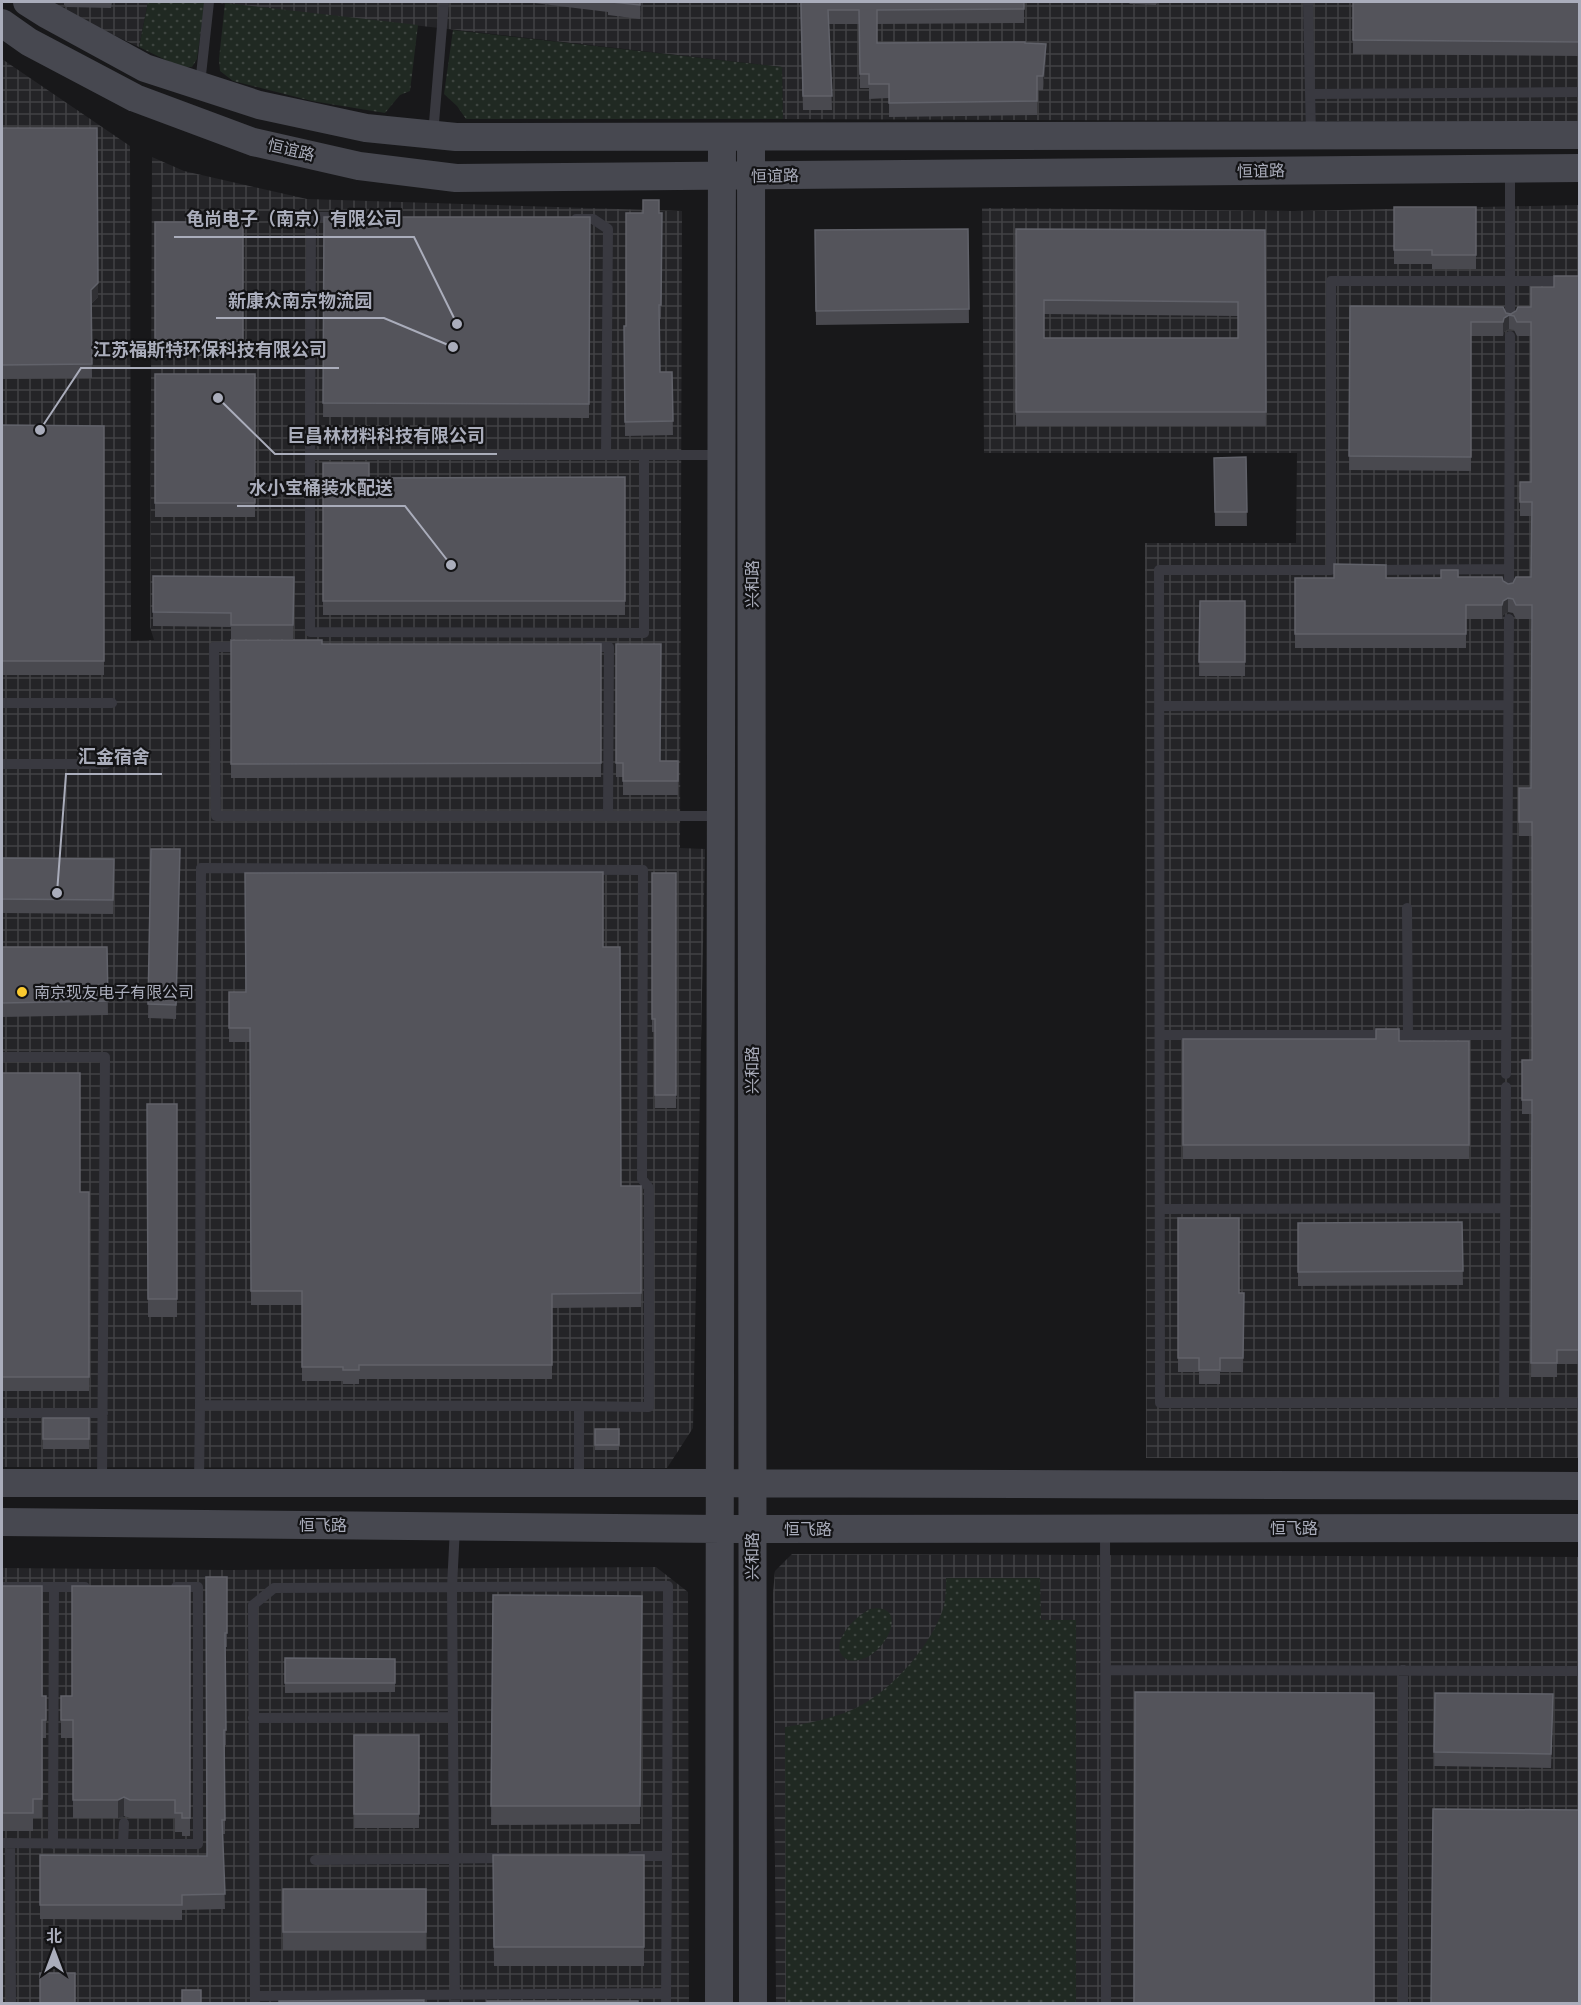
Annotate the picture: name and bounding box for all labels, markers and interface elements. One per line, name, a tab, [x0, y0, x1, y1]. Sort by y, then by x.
street label: 恒谊路	[265, 134, 317, 166]
street label: 恒谊路	[1237, 160, 1285, 182]
street label: 恒谊路	[751, 165, 799, 187]
callout: 龟尚电子（南京）有限公司	[174, 201, 414, 237]
text: 龟尚电子（南京）有限公司	[186, 207, 402, 231]
callout: 新康众南京物流园	[216, 282, 384, 318]
text: 新康众南京物流园	[228, 289, 372, 313]
callout: 江苏福斯特环保科技有限公司	[81, 332, 339, 368]
text: 江苏福斯特环保科技有限公司	[93, 338, 327, 362]
callout: 巨昌林材料科技有限公司	[275, 418, 497, 454]
text: 巨昌林材料科技有限公司	[287, 424, 485, 448]
callout: 水小宝桶装水配送	[237, 470, 405, 506]
text: 水小宝桶装水配送	[249, 476, 393, 500]
street label: 兴和路	[742, 560, 763, 608]
callout: 汇金宿舍	[66, 738, 162, 774]
text: 汇金宿舍	[78, 745, 150, 769]
place label: 南京现友电子有限公司	[34, 982, 194, 1003]
marker: 南京现友电子有限公司	[15, 985, 29, 999]
street label: 兴和路	[742, 1046, 763, 1094]
street label: 恒飞路	[299, 1515, 347, 1536]
street label: 恒飞路	[1270, 1518, 1318, 1539]
street label: 恒飞路	[784, 1519, 832, 1540]
street label: 兴和路	[742, 1532, 763, 1580]
north arrow	[24, 1921, 84, 1981]
text: 北	[46, 1926, 62, 1947]

